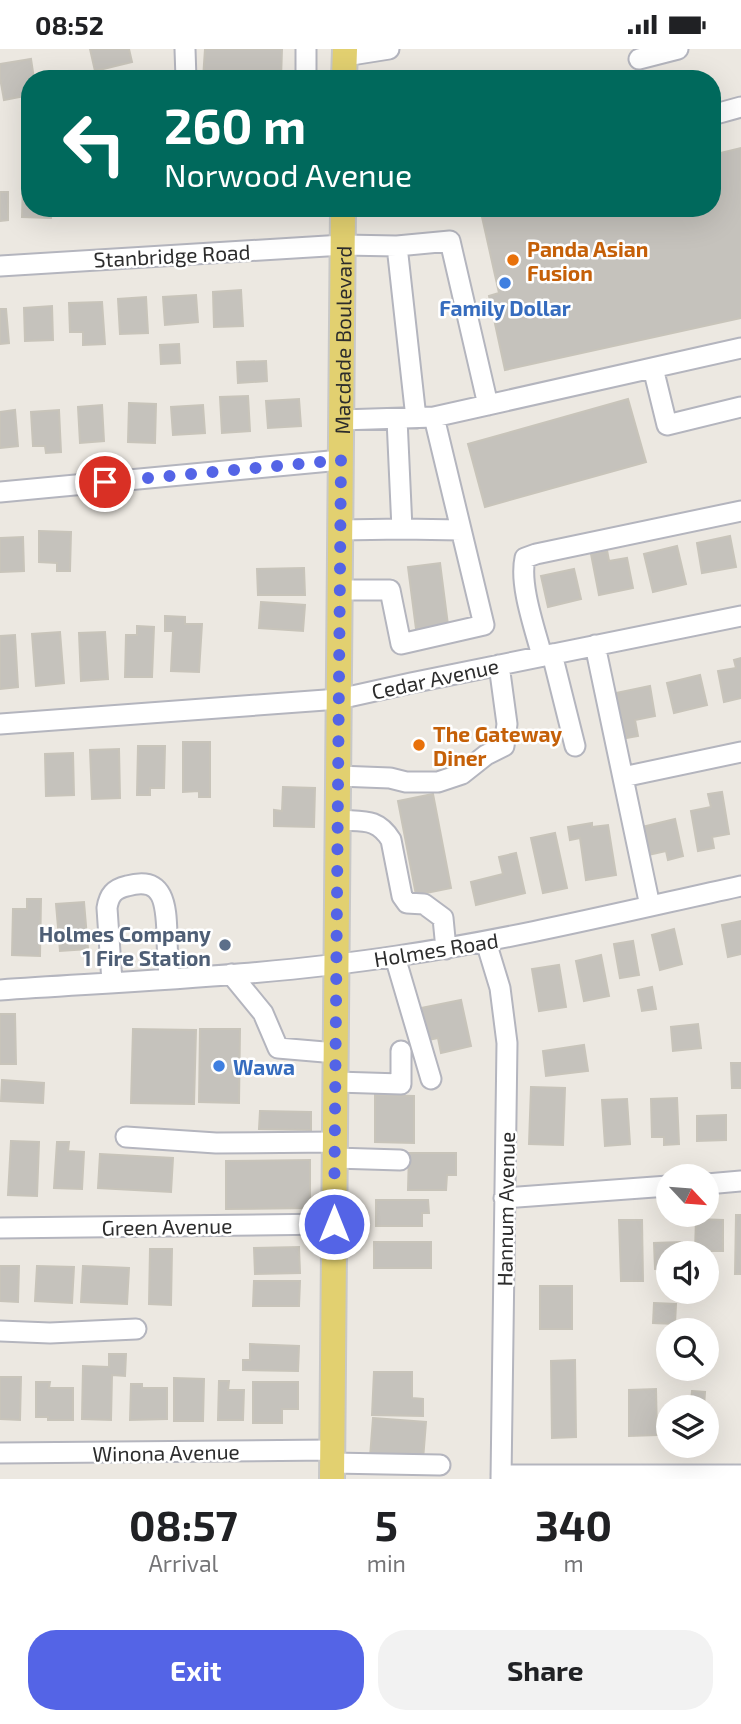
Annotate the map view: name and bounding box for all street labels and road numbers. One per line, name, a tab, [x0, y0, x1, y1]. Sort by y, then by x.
street label: Stanbridge Road	[93, 238, 251, 272]
street label: Macdade Boulevard	[329, 245, 355, 435]
street label: Cedar Avenue	[369, 652, 501, 704]
street label: Holmes Road	[372, 927, 500, 971]
street label: Hannum Avenue	[491, 1131, 519, 1287]
street label: Green Avenue	[101, 1212, 233, 1240]
street label: Winona Avenue	[92, 1438, 240, 1466]

